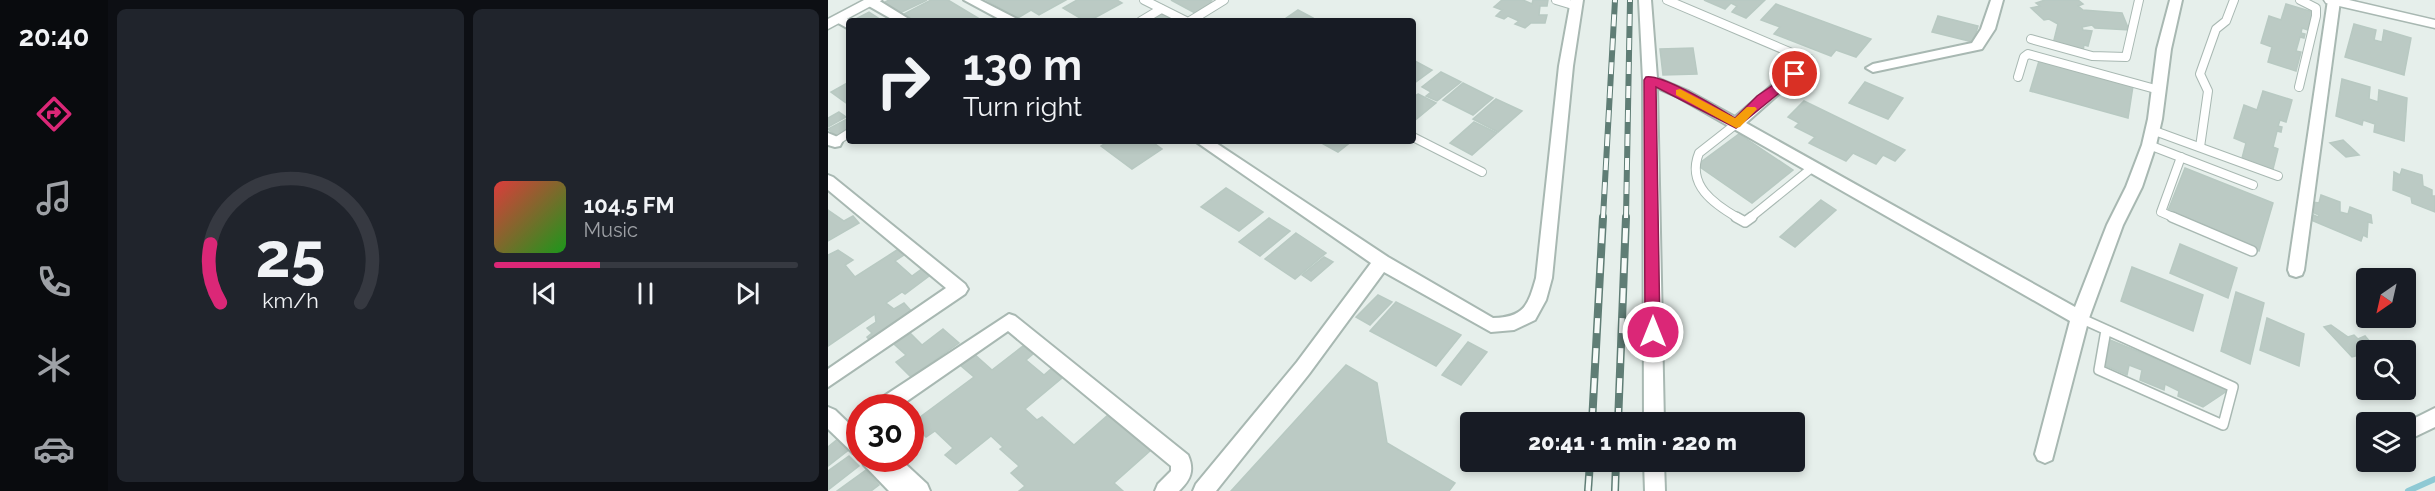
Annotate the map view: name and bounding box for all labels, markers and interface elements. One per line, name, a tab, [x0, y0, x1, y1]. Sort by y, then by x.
text: 20:40	[19, 21, 89, 52]
text: 130 m	[963, 41, 1082, 90]
icon: right	[864, 42, 942, 120]
pin	[1769, 48, 1820, 99]
icon: arrive	[1778, 57, 1811, 90]
text: Turn right	[963, 91, 1082, 122]
icon: directions	[33, 93, 75, 135]
icon: music	[33, 177, 75, 219]
text: 104.5 FM	[584, 192, 675, 218]
text: 25	[255, 218, 325, 292]
text: Music	[584, 218, 638, 242]
icon: phone	[33, 261, 75, 303]
north arrow	[2356, 268, 2416, 328]
map controls	[2356, 268, 2416, 472]
icon: previous	[528, 277, 561, 310]
icon: pause	[629, 277, 662, 310]
icon: next	[731, 277, 764, 310]
text: km/h	[262, 288, 319, 313]
position arrow	[1621, 300, 1685, 364]
button: search	[2356, 340, 2416, 400]
icon: climate	[33, 344, 75, 386]
speed limit sign: 30	[846, 394, 924, 472]
button: layers	[2356, 412, 2416, 472]
icon: car	[33, 428, 75, 470]
text: 20:41 · 1 min · 220 m	[1528, 429, 1737, 455]

